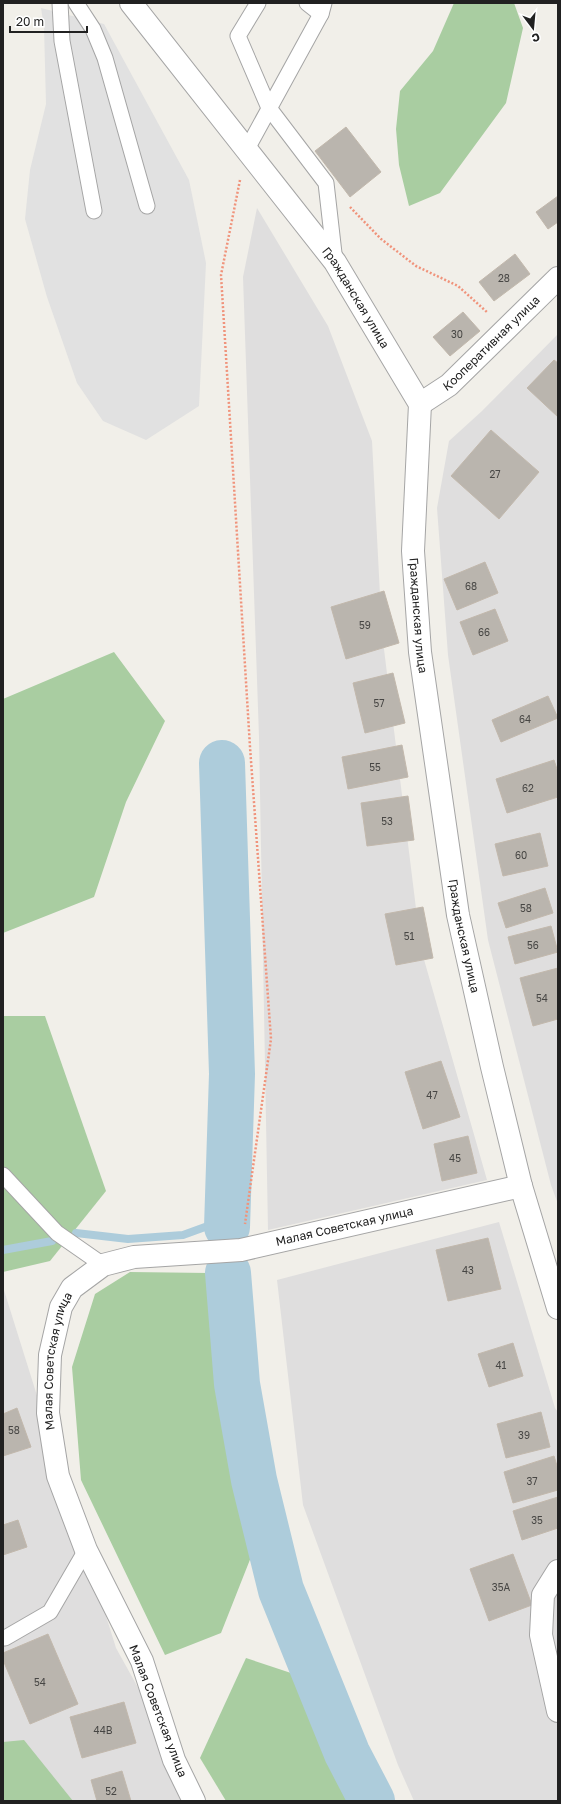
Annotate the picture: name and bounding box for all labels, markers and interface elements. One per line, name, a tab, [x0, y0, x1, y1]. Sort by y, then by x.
scale bar	[10, 8, 87, 34]
north arrow	[513, 8, 553, 48]
text: 20 m	[16, 14, 44, 29]
text: С	[530, 31, 541, 45]
street label: Гражданская улица	[319, 244, 393, 351]
house number: 28	[498, 272, 510, 284]
street label: Кооперативная улица	[440, 292, 543, 394]
house number: 30	[451, 328, 463, 340]
house number: 27	[489, 468, 501, 480]
street label: Гражданская улица	[406, 557, 431, 674]
house number: 68	[465, 580, 477, 592]
house number: 59	[359, 619, 371, 631]
house number: 66	[478, 626, 490, 638]
house number: 57	[373, 697, 385, 709]
house number: 64	[519, 713, 531, 725]
house number: 55	[369, 761, 381, 773]
house number: 62	[522, 782, 534, 794]
house number: 53	[381, 815, 393, 827]
house number: 60	[515, 849, 527, 861]
street label: Гражданская улица	[446, 878, 483, 994]
house number: 58	[520, 902, 532, 914]
house number: 51	[404, 930, 414, 942]
house number: 56	[527, 939, 539, 951]
house number: 54	[536, 992, 548, 1004]
house number: 47	[426, 1089, 438, 1101]
house number: 45	[449, 1152, 461, 1164]
street label: Малая Советская улица	[274, 1203, 415, 1249]
house number: 43	[462, 1264, 474, 1276]
street label: Малая Советская улица	[40, 1289, 75, 1431]
house number: 41	[496, 1359, 507, 1371]
house number: 58	[8, 1424, 20, 1436]
house number: 39	[518, 1429, 530, 1441]
house number: 37	[526, 1475, 538, 1487]
house number: 35	[531, 1514, 543, 1526]
house number: 35А	[492, 1581, 510, 1593]
street label: Малая Советская улица	[126, 1643, 191, 1779]
house number: 54	[34, 1676, 46, 1688]
house number: 44В	[94, 1724, 113, 1736]
house number: 52	[105, 1785, 117, 1797]

